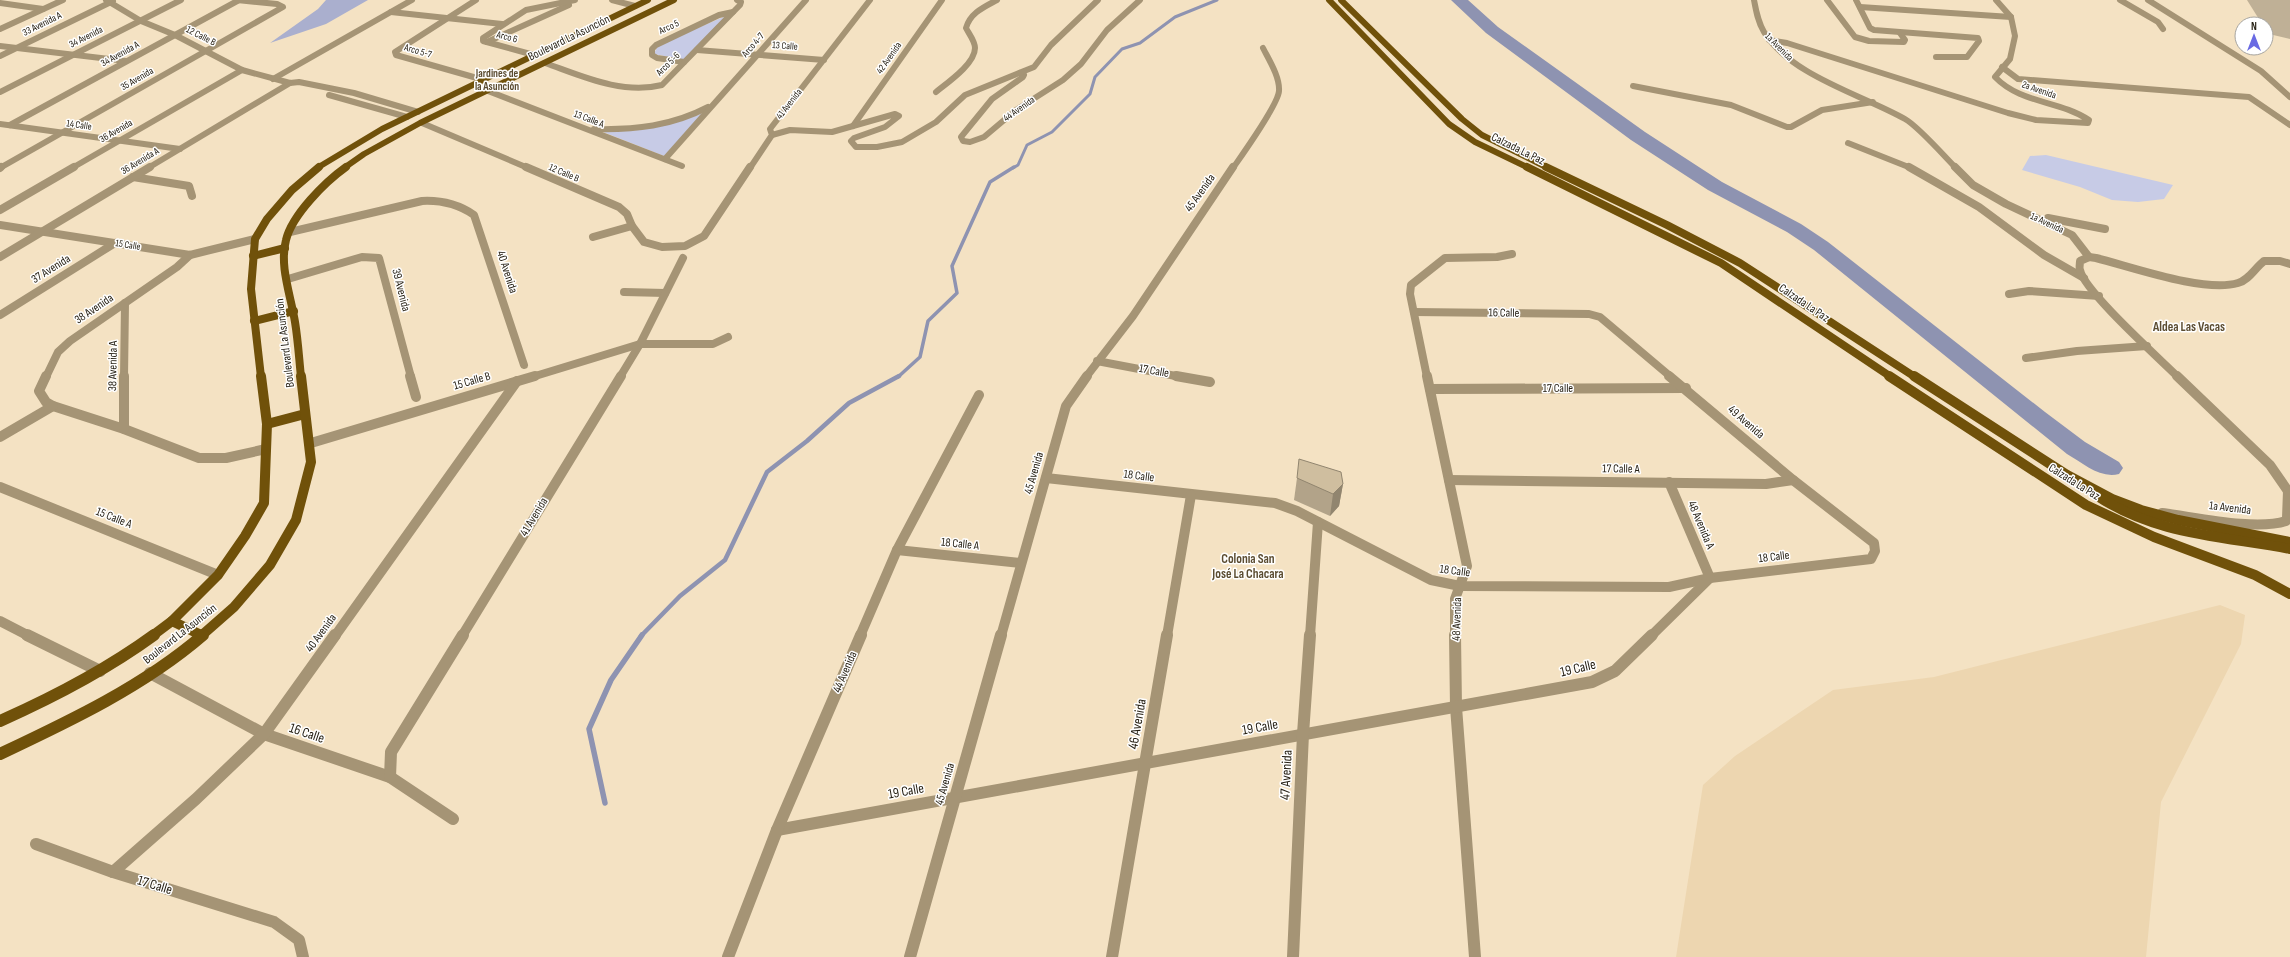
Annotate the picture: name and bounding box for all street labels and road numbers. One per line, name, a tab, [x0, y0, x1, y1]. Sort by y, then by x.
street label: 33 Avenida A	[21, 9, 64, 39]
street label: Boulevard La Asunción	[526, 12, 612, 64]
street label: Arco 5	[656, 17, 681, 37]
street label: 34 Avenida	[67, 23, 105, 51]
street label: 12 Calle B	[184, 23, 218, 49]
street label: Arco 6	[494, 28, 519, 46]
street label: Arco 4-7	[739, 30, 767, 60]
street label: 1a Avenida	[1762, 30, 1796, 64]
street label: 34 Avenida A	[99, 38, 142, 69]
street label: 13 Calle	[772, 39, 798, 53]
street label: 42 Avenida	[874, 40, 904, 76]
street label: Arco 5-7	[402, 41, 433, 61]
street label: Arco 5-6	[653, 50, 682, 79]
street label: 35 Avenida	[118, 65, 156, 93]
street label: 2a Avenida	[2020, 79, 2058, 102]
street label: 41 Avenida	[773, 86, 805, 122]
street label: 44 Avenida	[1001, 94, 1037, 124]
street label: 13 Calle A	[572, 108, 606, 130]
street label: 14 Calle	[66, 117, 92, 133]
street label: 36 Avenida	[97, 117, 135, 145]
street label: Calzada La Paz	[1489, 130, 1548, 169]
street label: 36 Avenida A	[119, 145, 162, 177]
street label: 12 Calle B	[547, 161, 581, 185]
street label: 45 Avenida	[1181, 171, 1219, 215]
street label: 1a Avenida	[2029, 210, 2066, 236]
street label: 15 Calle	[115, 237, 141, 253]
street label: 40 Avenida	[493, 249, 521, 295]
street label: 37 Avenida	[29, 251, 74, 287]
street label: 39 Avenida	[388, 267, 414, 313]
street label: Calzada La Paz	[1776, 281, 1833, 326]
street label: 38 Avenida	[72, 290, 117, 327]
street label: Boulevard La Asunción	[272, 298, 298, 388]
street label: 16 Calle	[1488, 305, 1520, 321]
street label: 38 Avenida A	[105, 340, 121, 391]
street label: 17 Calle	[1138, 361, 1170, 381]
street label: 15 Calle B	[452, 369, 492, 393]
street label: 17 Calle	[1543, 381, 1573, 396]
street label: 49 Avenida	[1725, 402, 1768, 442]
street label: 45 Avenida	[1021, 450, 1047, 496]
street label: Calzada La Paz	[2046, 460, 2103, 504]
street label: 17 Calle A	[1602, 461, 1641, 477]
street label: 18 Calle	[1123, 467, 1155, 485]
street label: 41 Avenida	[517, 495, 552, 539]
street label: 1a Avenida	[2208, 498, 2252, 518]
street label: 48 Avenida A	[1684, 499, 1718, 552]
street label: 15 Calle A	[94, 504, 135, 532]
street label: 18 Calle A	[940, 535, 981, 554]
street label: 18 Calle	[1758, 548, 1790, 566]
street label: 18 Calle	[1439, 562, 1471, 580]
street label: 48 Avenida	[1449, 597, 1465, 641]
street label: Boulevard La Asunción	[140, 601, 220, 667]
street label: 40 Avenida	[302, 611, 340, 655]
street label: 44 Avenida	[830, 649, 861, 695]
street label: 19 Calle	[1558, 656, 1598, 680]
street label: 46 Avenida	[1124, 698, 1150, 750]
street label: 19 Calle	[1241, 715, 1279, 739]
street label: 16 Calle	[287, 719, 327, 747]
street label: 47 Avenida	[1276, 750, 1296, 800]
street label: 45 Avenida	[932, 761, 958, 807]
street label: 19 Calle	[887, 779, 925, 803]
street label: 17 Calle	[136, 872, 174, 898]

